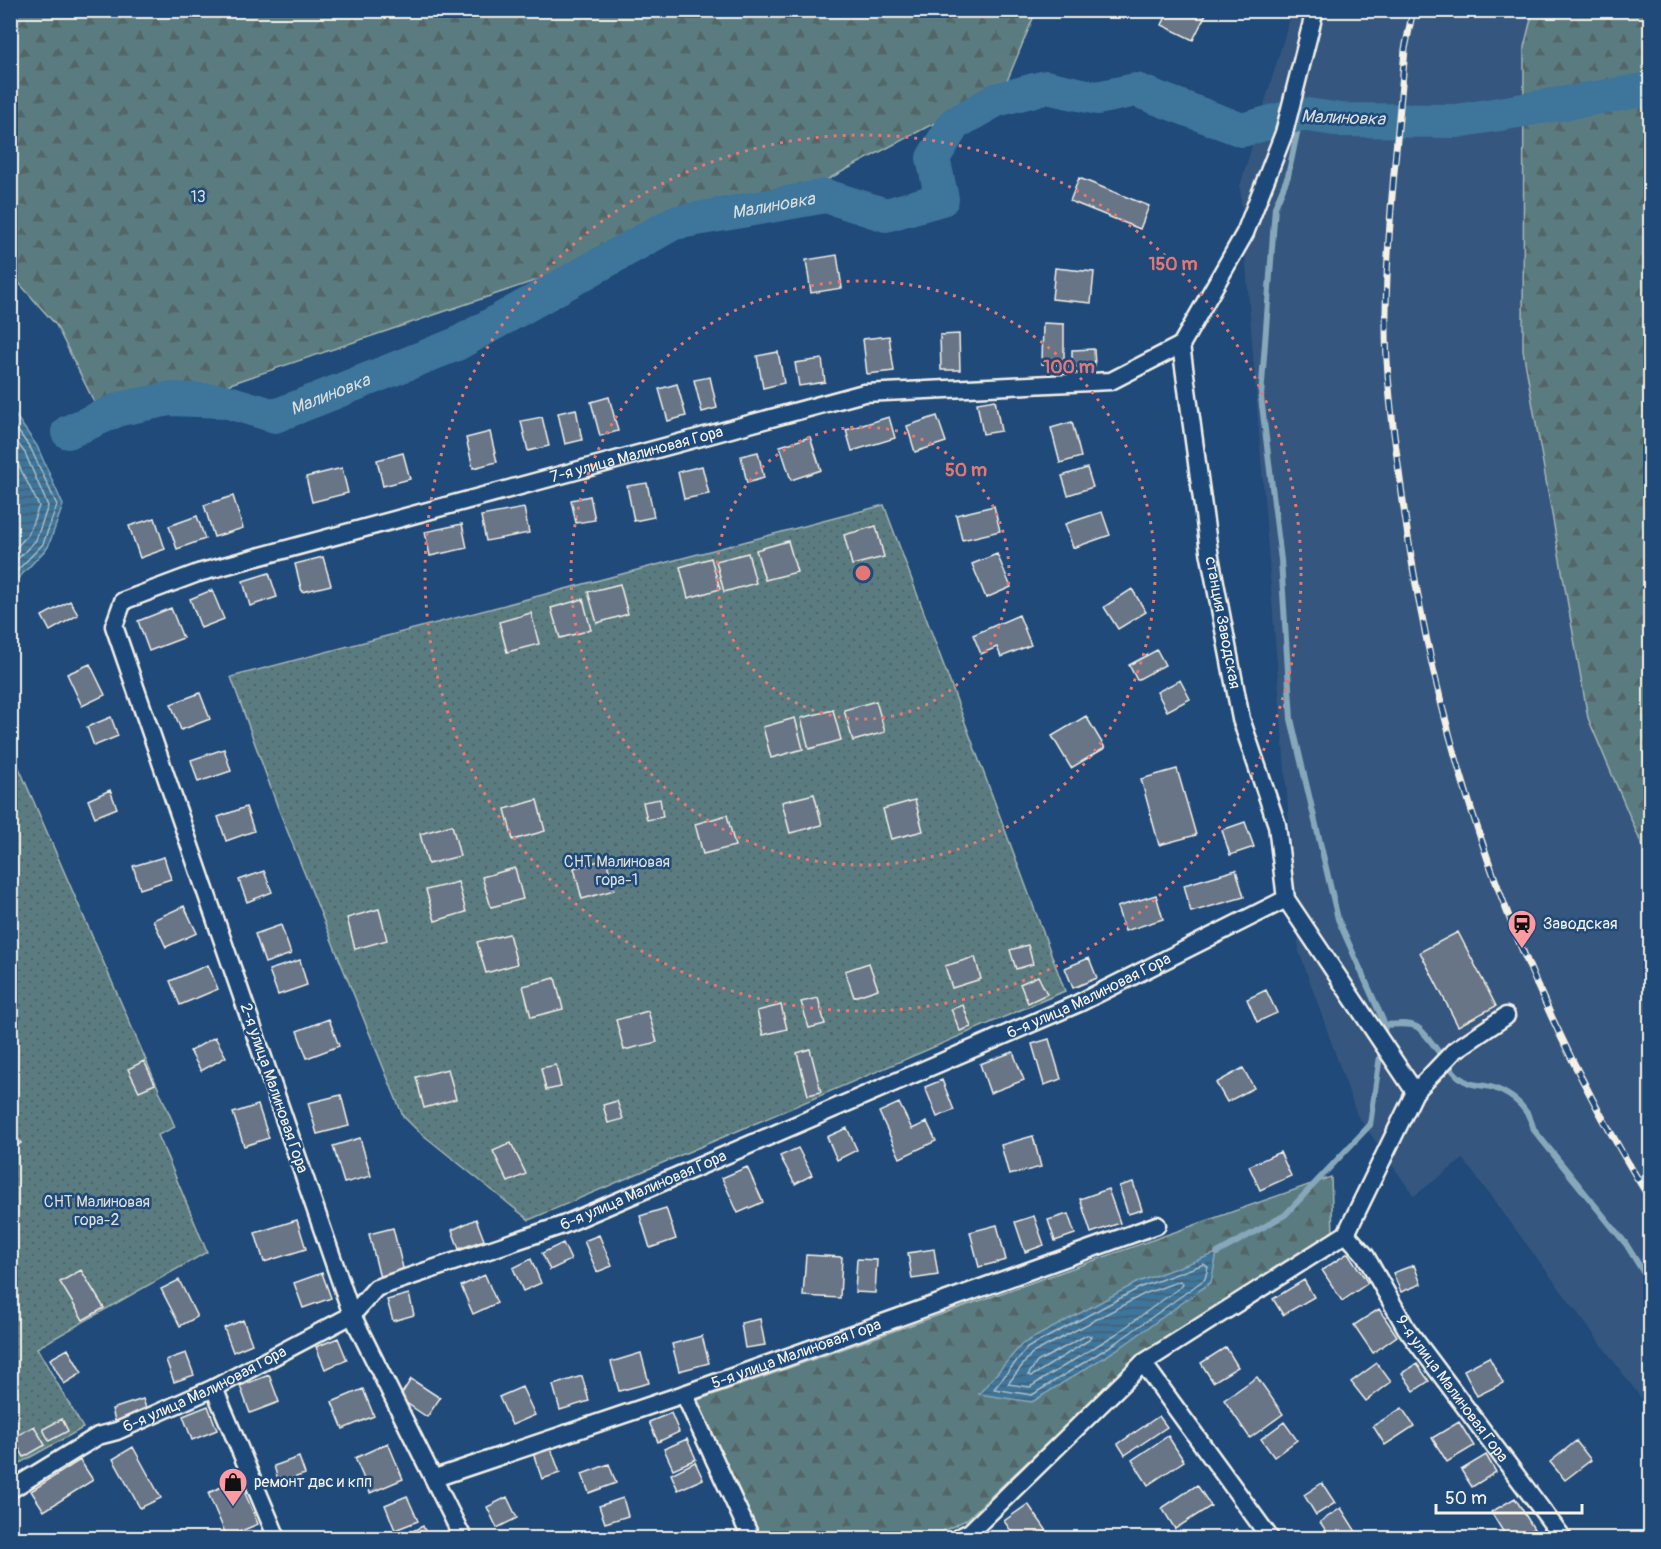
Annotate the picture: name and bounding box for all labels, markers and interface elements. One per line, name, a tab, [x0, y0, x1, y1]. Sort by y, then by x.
water label: Малиновка	[1301, 105, 1387, 131]
water label: Малиновка	[730, 186, 818, 224]
park label: 13	[190, 187, 206, 207]
text: 150 m	[1149, 253, 1198, 276]
text: 100 m	[1043, 356, 1095, 379]
water label: Малиновка	[286, 368, 375, 420]
street label: 7-я улица Малиновая Гора	[548, 422, 725, 487]
text: 50 m	[945, 459, 987, 482]
street label: станция Заводская	[1200, 555, 1245, 690]
centre of rings	[853, 563, 873, 583]
park label: СНТ Малиновая гора-1	[564, 852, 670, 890]
station icon: Заводская	[1506, 908, 1538, 950]
place label: Заводская	[1543, 914, 1617, 934]
street label: 6-я улица Малиновая Гора	[1003, 949, 1174, 1043]
street label: 2-я улица Малиновая Гора	[235, 1000, 313, 1176]
street label: 6-я улица Малиновая Гора	[557, 1146, 730, 1235]
park label: СНТ Малиновая гора-2	[44, 1192, 150, 1230]
street label: 9-я улица Малиновая Гора	[1391, 1312, 1513, 1466]
street label: 5-я улица Малиновая Гора	[709, 1314, 884, 1393]
street label: 6-я улица Малиновая Гора	[120, 1341, 290, 1437]
shop icon: ремонт двс и кпп	[217, 1466, 249, 1508]
place label: ремонт двс и кпп	[254, 1472, 372, 1492]
scale bar	[1436, 1477, 1582, 1515]
text: 50 m	[1445, 1487, 1487, 1510]

